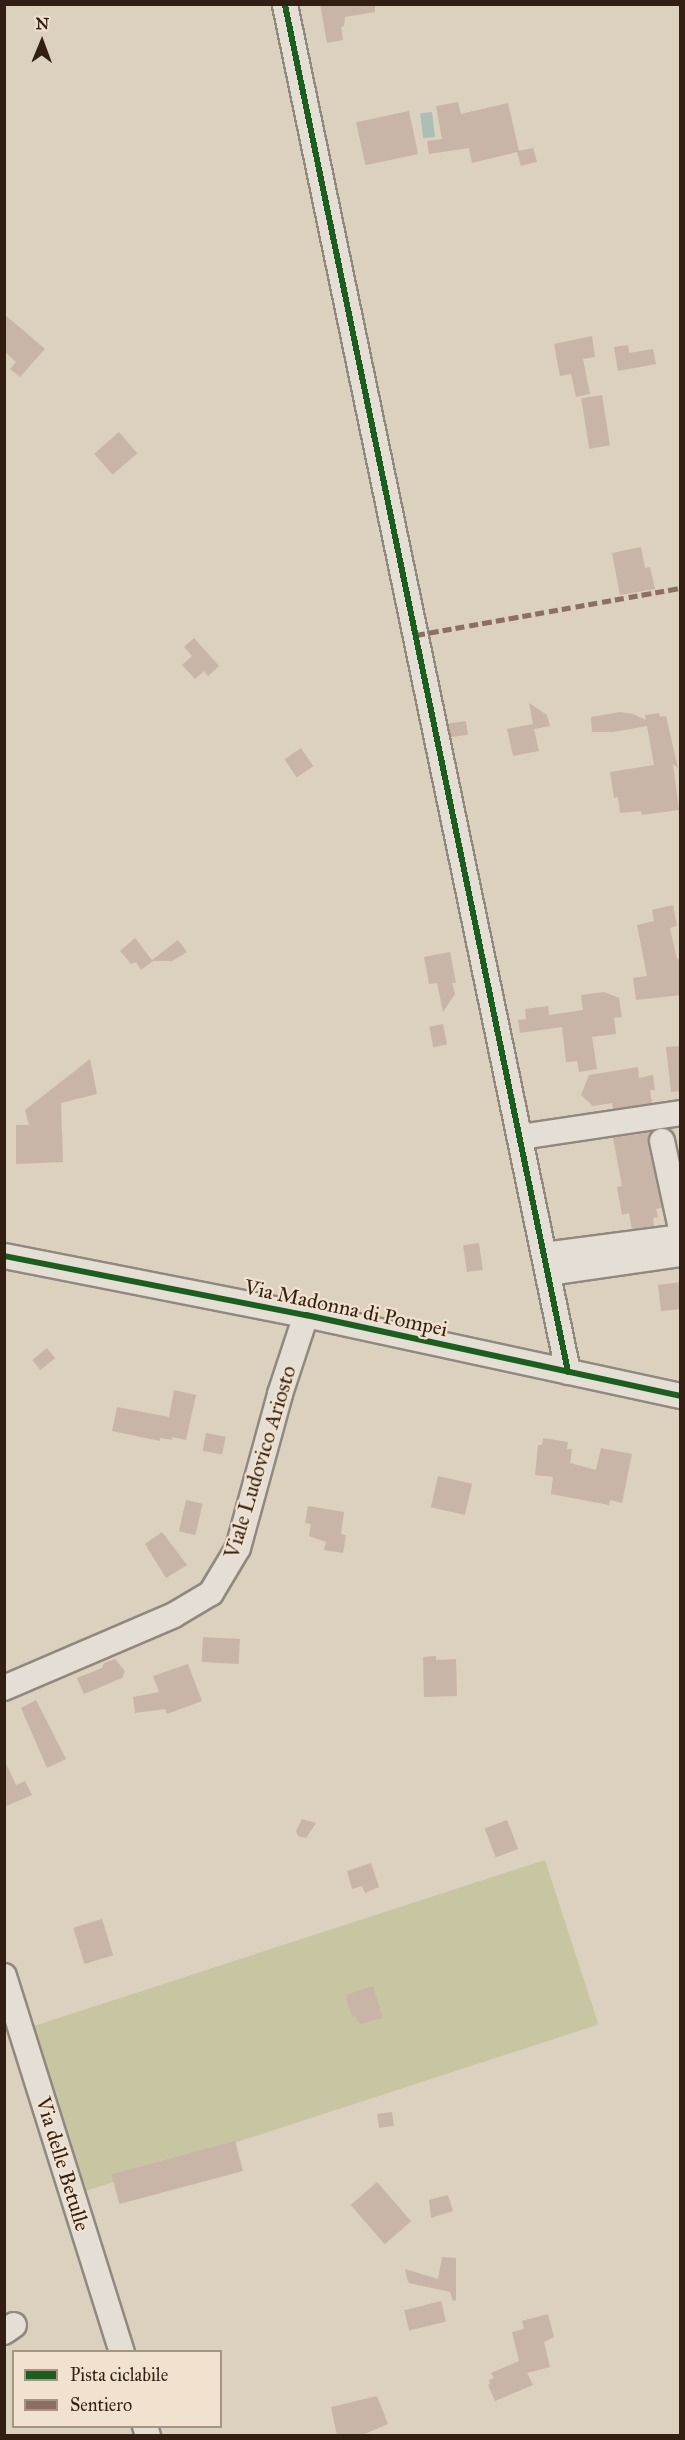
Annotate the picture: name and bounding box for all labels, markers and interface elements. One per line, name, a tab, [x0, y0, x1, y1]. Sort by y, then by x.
north arrow	[12, 12, 72, 72]
text: N	[35, 14, 49, 33]
street label: Via Madonna di Pompei	[242, 1274, 450, 1342]
street label: Viale Ludovico Ariosto	[219, 1363, 301, 1561]
street label: Via delle Betulle	[31, 2094, 95, 2234]
legend	[12, 2350, 222, 2428]
text: Pista ciclabile	[70, 2364, 168, 2386]
text: Sentiero	[70, 2394, 132, 2416]

